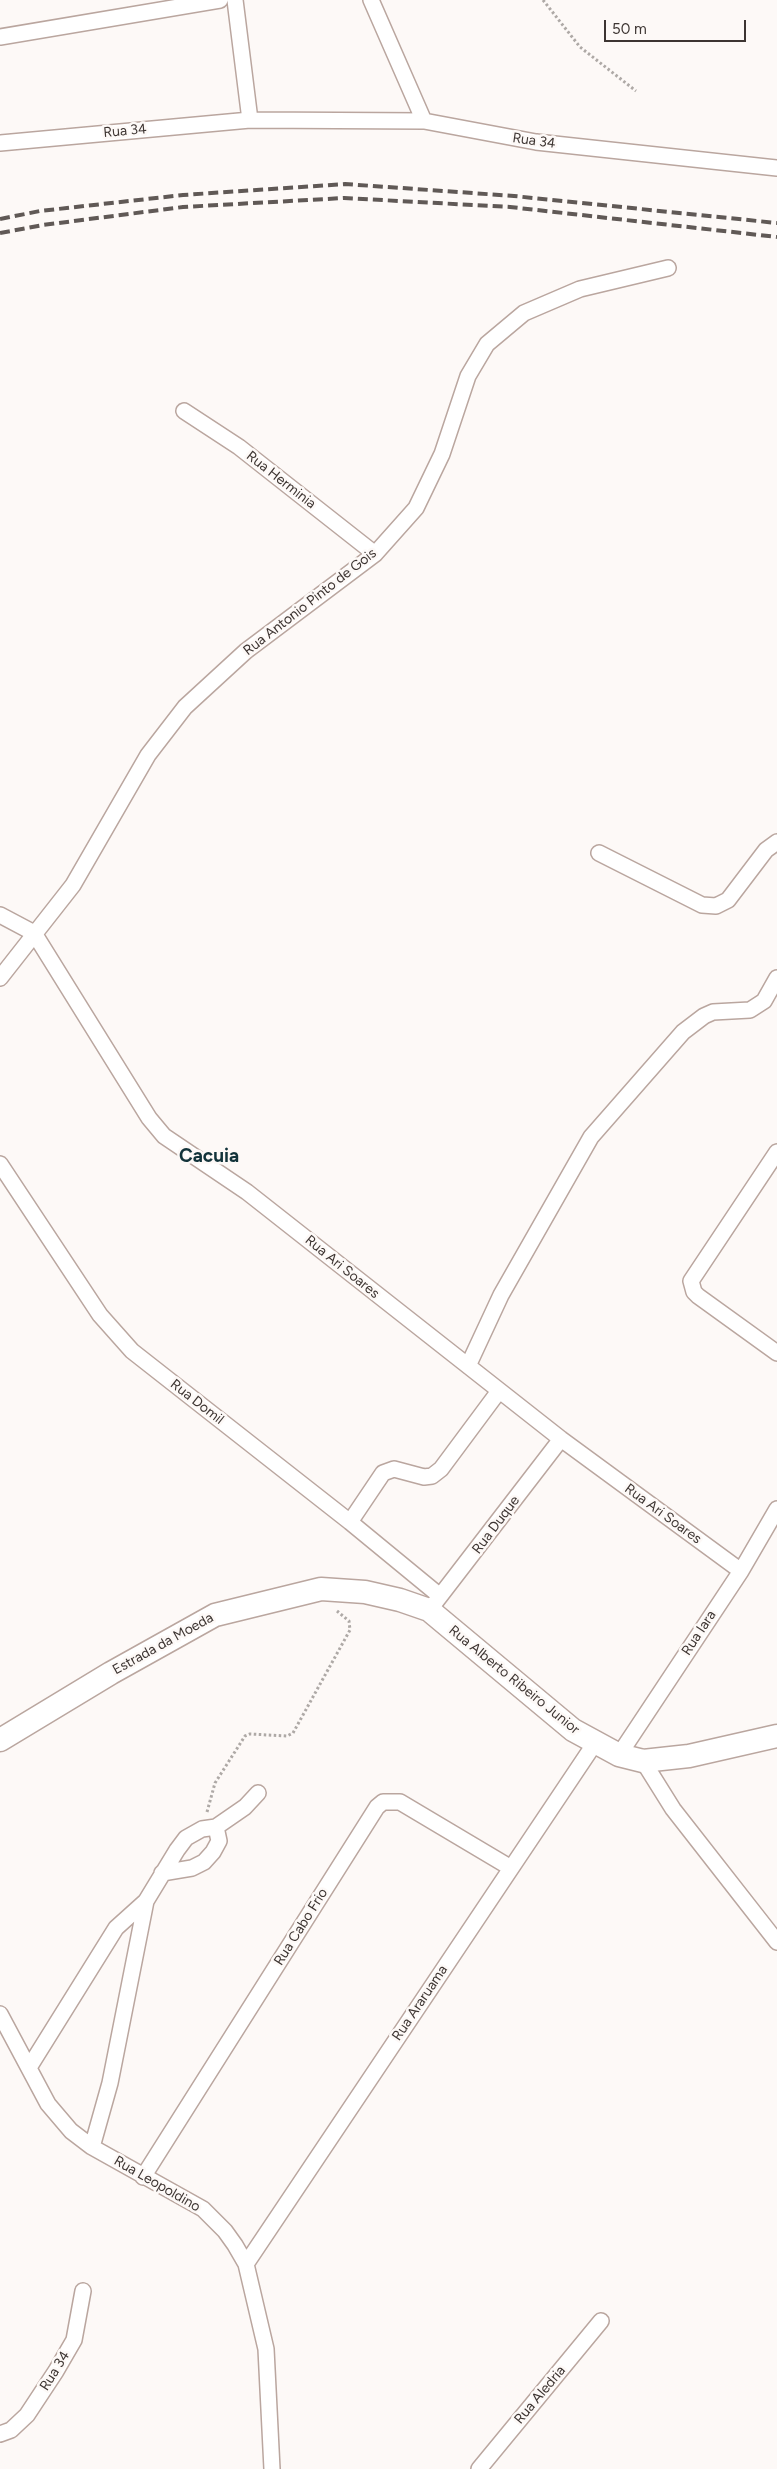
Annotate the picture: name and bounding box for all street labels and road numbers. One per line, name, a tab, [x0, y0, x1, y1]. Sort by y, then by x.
street label: Rua 34	[103, 121, 147, 141]
street label: Rua 34	[511, 130, 557, 152]
street label: Rua Herminia	[243, 448, 319, 512]
street label: Rua Antonio Pinto de Gois	[240, 545, 380, 659]
street label: Rua Ari Soares	[301, 1232, 383, 1302]
street label: Rua Domil	[167, 1376, 227, 1428]
street label: Rua Ari Soares	[621, 1481, 705, 1547]
street label: Rua Duque	[469, 1493, 523, 1557]
street label: Rua Iara	[678, 1607, 720, 1659]
street label: Estrada da Moeda	[110, 1609, 216, 1679]
street label: Rua Alberto Ribeiro Junior	[445, 1622, 583, 1738]
street label: Rua Cabo Frio	[271, 1885, 331, 1969]
street label: Rua Araruama	[389, 1962, 451, 2044]
street label: Rua Leopoldino	[111, 2152, 203, 2216]
street label: Rua 34	[36, 2348, 74, 2394]
street label: Rua Aledria	[511, 2363, 569, 2427]

